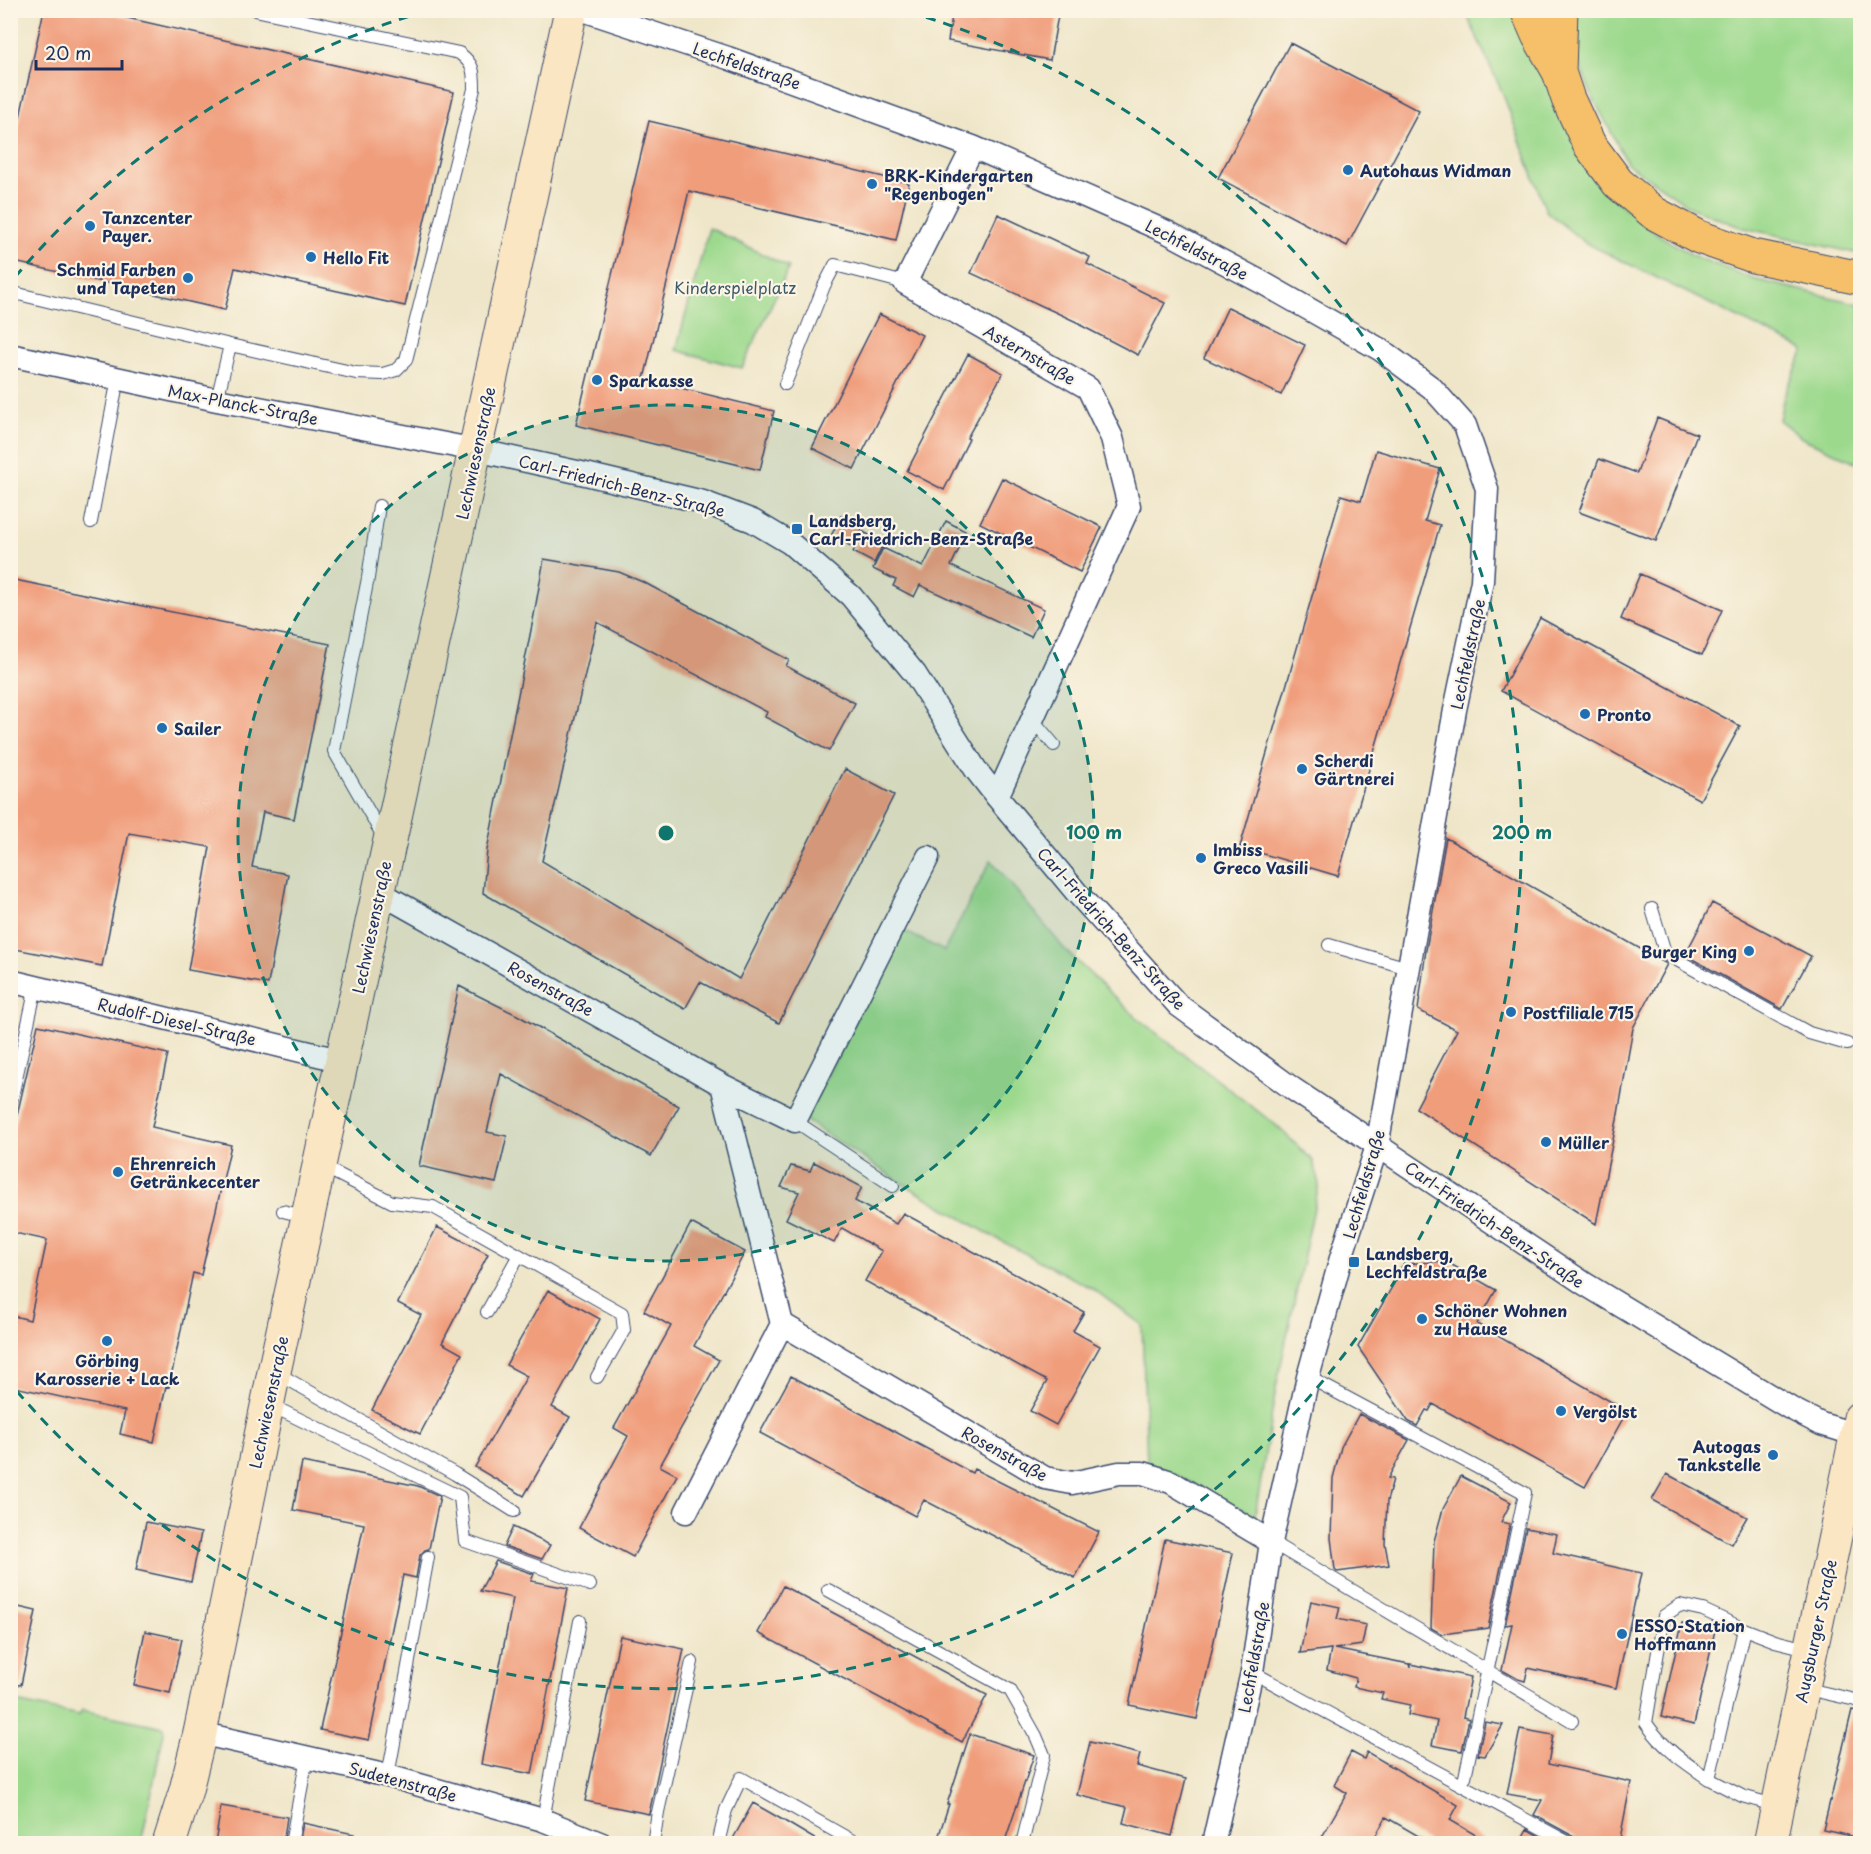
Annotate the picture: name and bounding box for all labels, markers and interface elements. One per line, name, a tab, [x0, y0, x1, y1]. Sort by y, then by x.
scale bar	[36, 33, 122, 71]
street label: Lechfeldstraße	[690, 35, 804, 95]
text: 20 m	[45, 39, 91, 66]
place label: Autohaus Widman	[1360, 158, 1511, 182]
place label: BRK-Kindergarten "Regenbogen"	[884, 163, 1033, 205]
marker: Autohaus Widman	[1341, 163, 1355, 177]
marker: BRK-Kindergarten "Regenbogen"	[865, 177, 879, 191]
place label: Tanzcenter Payer.	[102, 205, 193, 247]
street label: Lechfeldstraße	[1141, 213, 1253, 285]
marker: Tanzcenter Payer.	[83, 219, 97, 233]
place label: Hello Fit	[323, 245, 390, 269]
marker: Hello Fit	[304, 250, 318, 264]
place label: Schmid Farben und Tapeten	[56, 257, 176, 299]
marker: Schmid Farben und Tapeten	[181, 271, 195, 285]
park label: Kinderspielplatz	[674, 275, 796, 299]
street label: Asternstraße	[980, 318, 1080, 390]
place label: Sparkasse	[609, 368, 694, 392]
marker: Sparkasse	[590, 373, 604, 387]
street label: Max-Planck-Straße	[166, 378, 320, 430]
street label: Lechwiesenstraße	[449, 384, 501, 522]
street label: Carl-Friedrich-Benz-Straße	[516, 448, 728, 522]
place label: Landsberg, Carl-Friedrich-Benz-Straße	[809, 508, 1034, 550]
marker: Landsberg, Carl-Friedrich-Benz-Straße	[790, 522, 804, 536]
street label: Lechfeldstraße	[1444, 596, 1490, 712]
place label: Pronto	[1597, 702, 1651, 726]
marker: Pronto	[1578, 707, 1592, 721]
place label: Sailer	[174, 716, 222, 740]
marker: Sailer	[155, 721, 169, 735]
place label: Scherdi Gärtnerei	[1314, 748, 1395, 790]
marker: Scherdi Gärtnerei	[1295, 762, 1309, 776]
text: 100 m	[1066, 818, 1122, 845]
text: 200 m	[1492, 818, 1552, 845]
centre of rings	[656, 823, 676, 843]
place label: Imbiss Greco Vasili	[1213, 837, 1309, 879]
street label: Carl-Friedrich-Benz-Straße	[1032, 841, 1192, 1015]
marker: Imbiss Greco Vasili	[1194, 851, 1208, 865]
street label: Lechwiesenstraße	[345, 858, 397, 996]
place label: Burger King	[1641, 939, 1737, 963]
marker: Burger King	[1742, 944, 1756, 958]
street label: Rosenstraße	[504, 954, 598, 1022]
street label: Rudolf-Diesel-Straße	[95, 991, 259, 1051]
place label: Postfiliale 715	[1523, 1000, 1634, 1024]
marker: Postfiliale 715	[1504, 1005, 1518, 1019]
street label: Lechfeldstraße	[1336, 1127, 1390, 1241]
place label: Müller	[1558, 1130, 1610, 1154]
marker: Müller	[1539, 1135, 1553, 1149]
place label: Ehrenreich Getränkecenter	[130, 1151, 261, 1193]
street label: Carl-Friedrich-Benz-Straße	[1401, 1155, 1589, 1293]
marker: Ehrenreich Getränkecenter	[111, 1165, 125, 1179]
place label: Landsberg, Lechfeldstraße	[1366, 1241, 1488, 1283]
marker: Landsberg, Lechfeldstraße	[1347, 1255, 1361, 1269]
place label: Schöner Wohnen zu Hause	[1434, 1298, 1567, 1340]
marker: Schöner Wohnen zu Hause	[1415, 1312, 1429, 1326]
street label: Lechwiesenstraße	[242, 1333, 294, 1471]
marker: Görbing Karosserie + Lack	[100, 1334, 114, 1348]
place label: Görbing Karosserie + Lack	[35, 1348, 180, 1390]
place label: Vergölst	[1573, 1399, 1638, 1423]
marker: Vergölst	[1554, 1404, 1568, 1418]
street label: Rosenstraße	[958, 1419, 1052, 1487]
place label: Autogas Tankstelle	[1677, 1434, 1761, 1476]
marker: Autogas Tankstelle	[1766, 1448, 1780, 1462]
street label: Augsburger Straße	[1788, 1557, 1842, 1705]
street label: Lechfeldstraße	[1231, 1599, 1275, 1715]
place label: ESSO-Station Hoffmann	[1634, 1613, 1745, 1655]
marker: ESSO-Station Hoffmann	[1615, 1627, 1629, 1641]
street label: Sudetenstraße	[346, 1755, 460, 1807]

